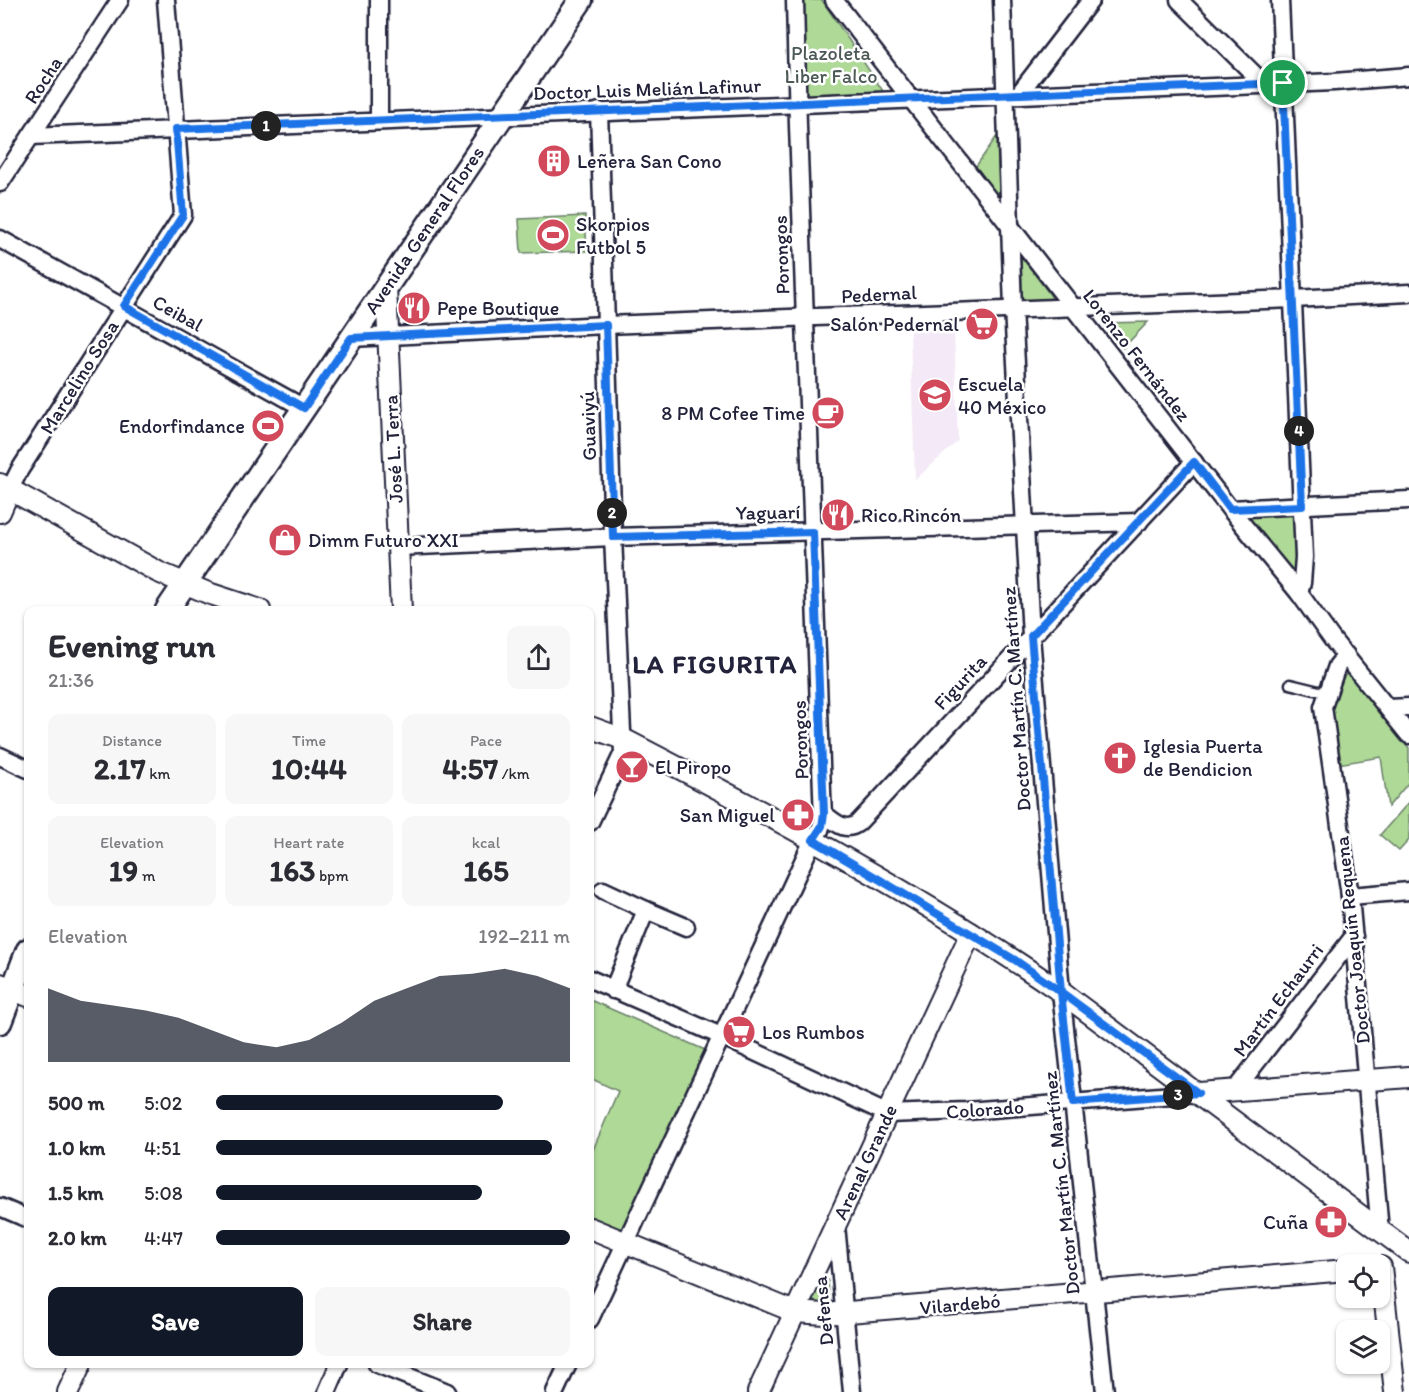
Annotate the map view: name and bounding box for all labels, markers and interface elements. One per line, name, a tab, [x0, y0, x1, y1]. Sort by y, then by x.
park label: Plazoleta Liber Falco	[784, 41, 878, 88]
street label: Rocha	[19, 52, 67, 108]
pin	[1257, 57, 1308, 108]
icon: arrive	[1266, 66, 1299, 99]
street label: Doctor Luis Melián Lafinur	[532, 73, 762, 105]
pin: 1	[251, 111, 281, 141]
text: 1	[262, 116, 270, 135]
street label: Avenida General Flores	[359, 142, 489, 318]
building icon: Leñera San Cono	[536, 143, 572, 179]
place label: Leñera San Cono	[577, 149, 722, 173]
place label: Skorpios Futbol 5	[576, 212, 650, 259]
street label: Porongos	[768, 215, 794, 295]
sports icon: Skorpios Futbol 5	[535, 217, 571, 253]
street label: Pedernal	[841, 280, 918, 308]
street label: Lorenzo Fernández	[1078, 284, 1196, 426]
street label: Ceibal	[149, 289, 208, 337]
restaurant icon: Pepe Boutique	[396, 290, 432, 326]
place label: Pepe Boutique	[437, 296, 559, 320]
supermarket icon: Salón Pedernal	[964, 306, 1000, 342]
place label: Salón Pedernal	[830, 312, 959, 336]
street label: Marcelino Sosa	[34, 315, 124, 439]
place label: Escuela 40 México	[958, 372, 1046, 419]
school or university icon: Escuela 40 México	[917, 377, 953, 413]
street label: Guaviyú	[575, 391, 601, 461]
street label: José L. Terra	[378, 394, 408, 504]
cafe icon: 8 PM Cofee Time	[810, 395, 846, 431]
place label: 8 PM Cofee Time	[661, 401, 805, 425]
sports icon: Endorfindance	[250, 408, 286, 444]
place label: Endorfindance	[119, 414, 245, 438]
pin: 4	[1284, 416, 1314, 446]
text: 4	[1294, 421, 1304, 440]
restaurant icon: Rico Rincón	[820, 497, 856, 533]
pin: 2	[597, 498, 627, 528]
street label: Yaguarí	[735, 499, 801, 525]
text: 2	[608, 503, 616, 522]
place label: Rico Rincón	[861, 503, 961, 527]
shop icon: Dimm Futuro XXI	[267, 522, 303, 558]
place label: Dimm Futuro XXI	[308, 528, 459, 552]
street label: Doctor Martín C. Martínez	[996, 585, 1036, 812]
text: Evening run	[48, 626, 215, 665]
button: share	[507, 626, 570, 689]
district label: LA FIGURITA	[632, 648, 798, 680]
street label: Figurita	[928, 649, 992, 715]
text: 21:36	[48, 668, 94, 692]
street label: Porongos	[787, 700, 813, 780]
text: Distance	[102, 731, 162, 750]
text: Time	[292, 731, 326, 750]
text: Pace	[470, 731, 502, 750]
place label: Iglesia Puerta de Bendicion	[1143, 734, 1263, 781]
church icon: Iglesia Puerta de Bendicion	[1102, 740, 1138, 776]
bar icon: El Piropo	[614, 749, 650, 785]
text: 2.17	[94, 750, 146, 787]
text: 10:44	[271, 750, 347, 787]
text: 4:57	[442, 750, 498, 787]
place label: El Piropo	[655, 755, 731, 779]
text: km	[146, 764, 170, 783]
text: /km	[498, 764, 530, 783]
pharmacy icon: San Miguel	[780, 797, 816, 833]
place label: San Miguel	[680, 803, 775, 827]
text: Elevation	[100, 833, 164, 852]
text: Heart rate	[274, 833, 344, 852]
text: kcal	[472, 833, 500, 852]
street label: Doctor Joaquín Requena	[1329, 834, 1375, 1045]
text: 19	[109, 852, 138, 889]
text: 163	[269, 852, 315, 889]
text: 165	[463, 852, 509, 889]
text: m	[138, 866, 155, 885]
text: bpm	[315, 866, 349, 885]
text: Elevation	[48, 924, 127, 948]
text: 192–211 m	[478, 924, 570, 948]
street label: Martín Echaurri	[1228, 939, 1328, 1061]
supermarket icon: Los Rumbos	[721, 1014, 757, 1050]
place label: Los Rumbos	[762, 1020, 865, 1044]
street label: Doctor Martín C. Martínez	[1037, 1069, 1085, 1296]
pin: 3	[1163, 1080, 1193, 1110]
text: 3	[1174, 1085, 1182, 1104]
text: 500 m	[48, 1091, 104, 1115]
text: 5:02	[144, 1091, 182, 1115]
street label: Colorado	[945, 1094, 1025, 1124]
street label: Arenal Grande	[828, 1101, 902, 1223]
text: 1.0 km	[48, 1136, 105, 1160]
text: 4:51	[144, 1136, 181, 1160]
text: 1.5 km	[48, 1181, 104, 1205]
text: 5:08	[144, 1181, 183, 1205]
pharmacy icon: Cuña	[1313, 1204, 1349, 1240]
place label: Cuña	[1263, 1210, 1308, 1234]
text: 2.0 km	[48, 1226, 107, 1250]
text: 4:47	[144, 1226, 183, 1250]
map controls	[1336, 1254, 1390, 1374]
button: locate	[1336, 1254, 1390, 1308]
street label: Defensa	[807, 1274, 839, 1347]
button: Save	[48, 1287, 303, 1356]
button: Share	[315, 1287, 570, 1356]
street label: Vilardebó	[919, 1289, 1001, 1319]
button: layers	[1336, 1320, 1390, 1374]

